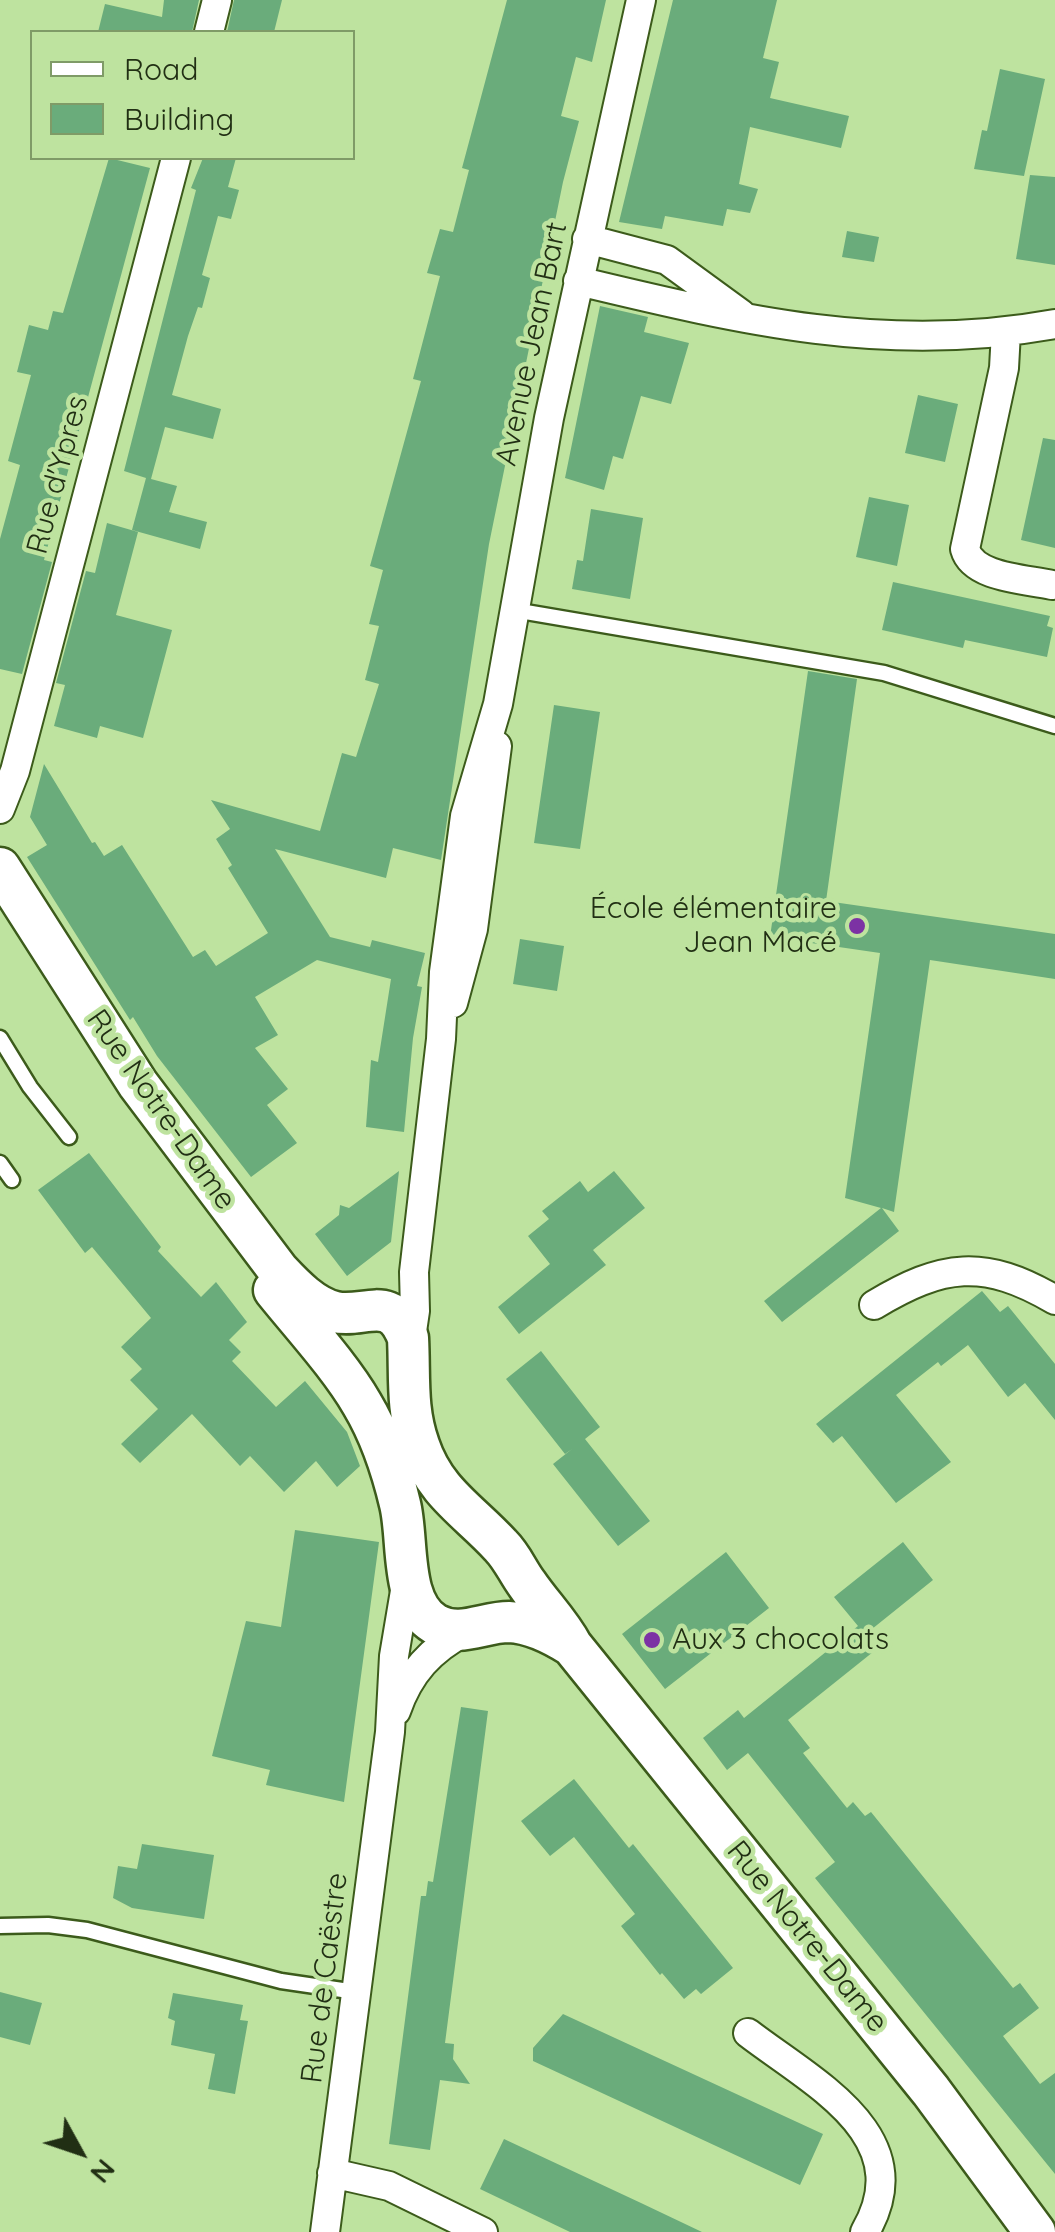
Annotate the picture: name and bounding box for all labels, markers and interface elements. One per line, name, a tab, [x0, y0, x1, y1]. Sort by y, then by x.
legend	[30, 30, 355, 160]
text: Road	[124, 50, 198, 88]
text: Building	[124, 100, 234, 138]
street label: Avenue Jean Bart	[489, 219, 575, 469]
street label: Rue d'Ypres	[20, 392, 96, 558]
place label: École élémentaire Jean Macé	[590, 891, 837, 962]
marker: École élémentaire Jean Macé	[846, 915, 868, 937]
street label: Rue Notre-Dame	[79, 1003, 243, 1217]
place label: Aux 3 chocolats	[672, 1622, 889, 1658]
marker: Aux 3 chocolats	[641, 1629, 663, 1651]
street label: Rue Notre-Dame	[719, 1834, 895, 2040]
street label: Rue de Caëstre	[294, 1871, 356, 2085]
north arrow	[30, 2102, 130, 2202]
text: N	[83, 2152, 123, 2191]

